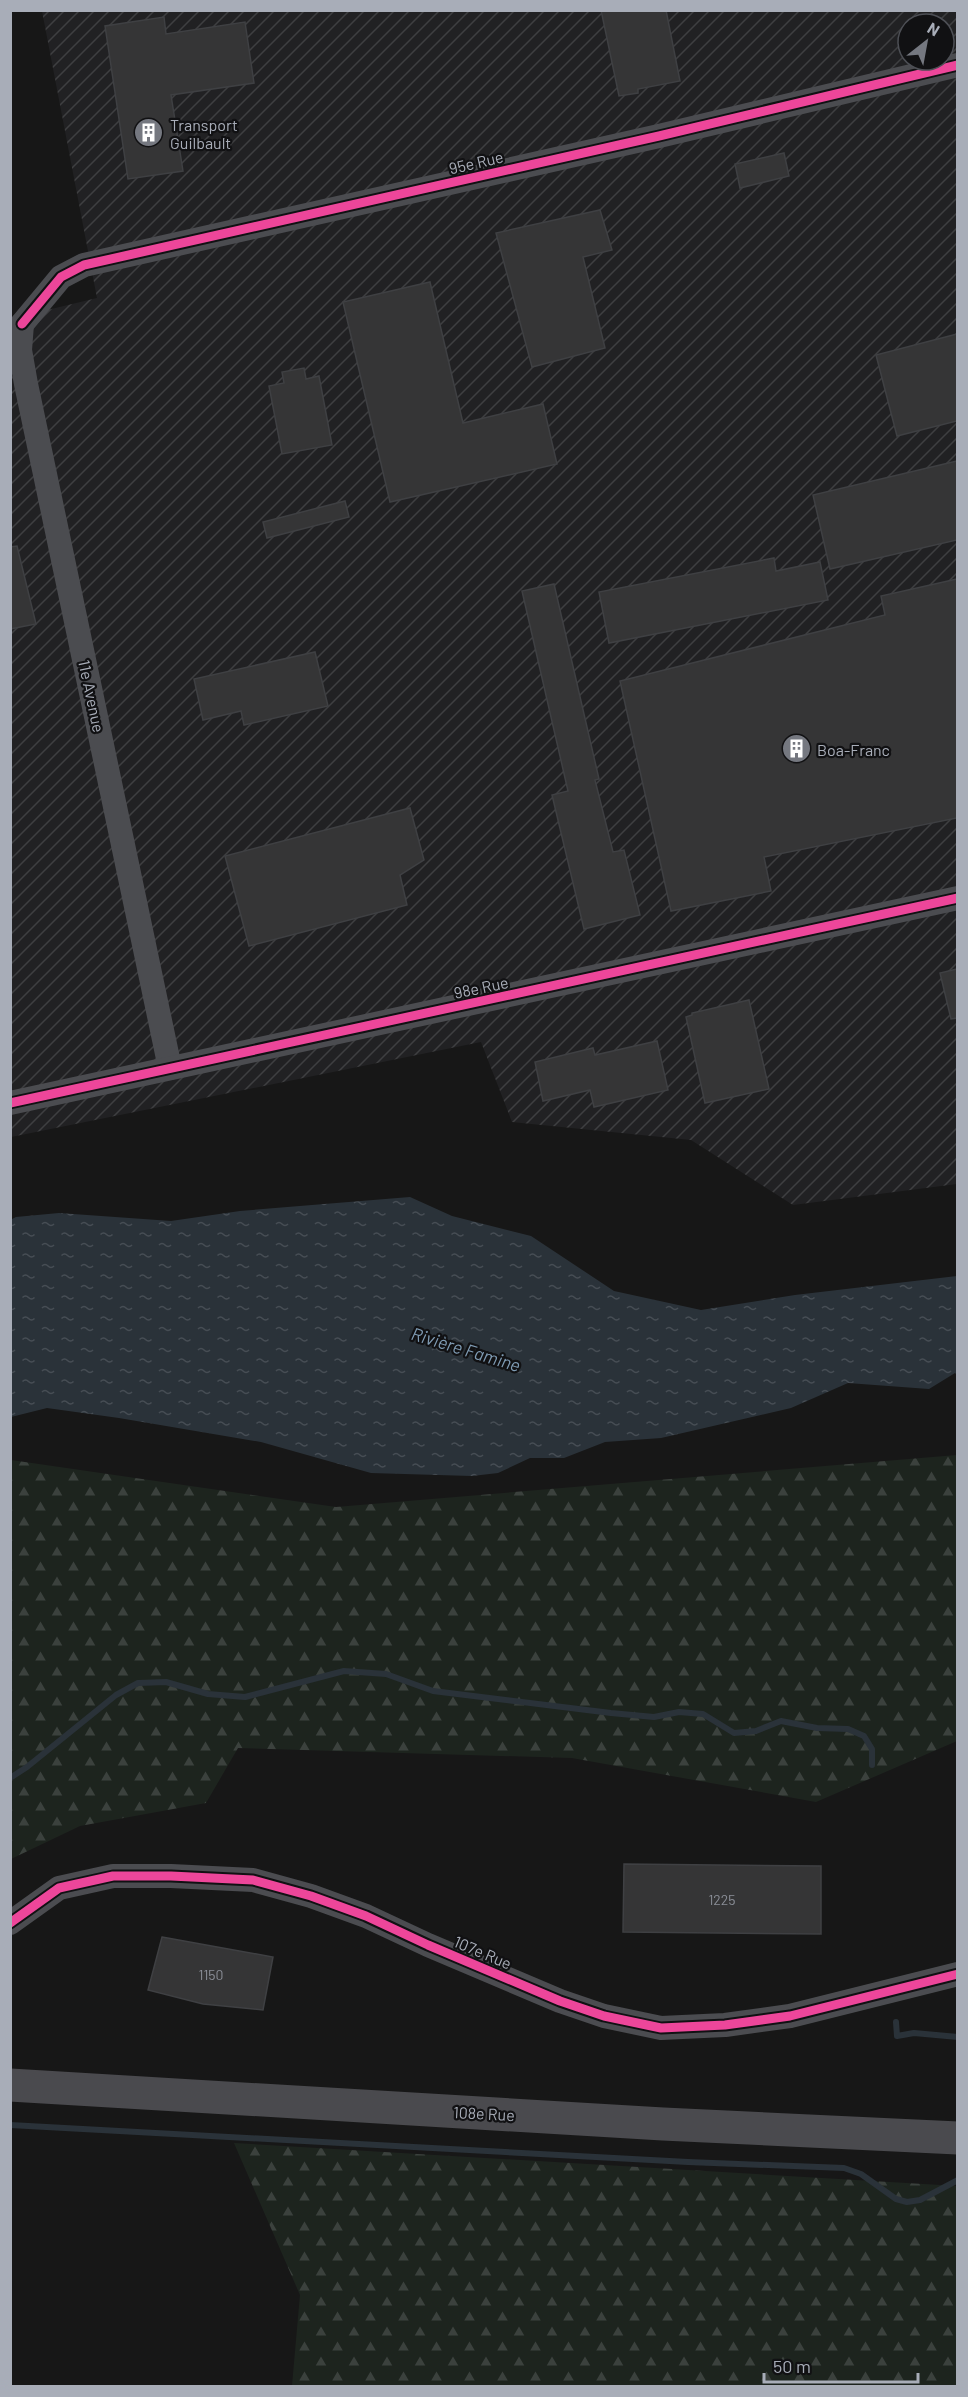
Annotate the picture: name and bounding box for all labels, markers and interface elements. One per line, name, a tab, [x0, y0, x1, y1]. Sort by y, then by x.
north arrow	[896, 12, 956, 72]
text: N	[925, 18, 943, 40]
place label: Transport Guilbault	[170, 115, 238, 152]
building icon: Transport Guilbault	[133, 117, 165, 149]
street label: 95e Rue	[447, 147, 505, 177]
street label: 11e Avenue	[75, 658, 109, 734]
building icon: Boa-Franc	[780, 733, 812, 765]
place label: Boa-Franc	[817, 740, 890, 759]
street label: 98e Rue	[452, 972, 510, 1002]
water label: Rivière Famine	[409, 1322, 523, 1376]
house number: 1225	[708, 1891, 736, 1908]
street label: 107e Rue	[451, 1931, 515, 1973]
house number: 1150	[199, 1966, 223, 1983]
street label: 108e Rue	[453, 2102, 515, 2124]
scale bar	[764, 2346, 918, 2384]
text: 50 m	[773, 2355, 811, 2377]

